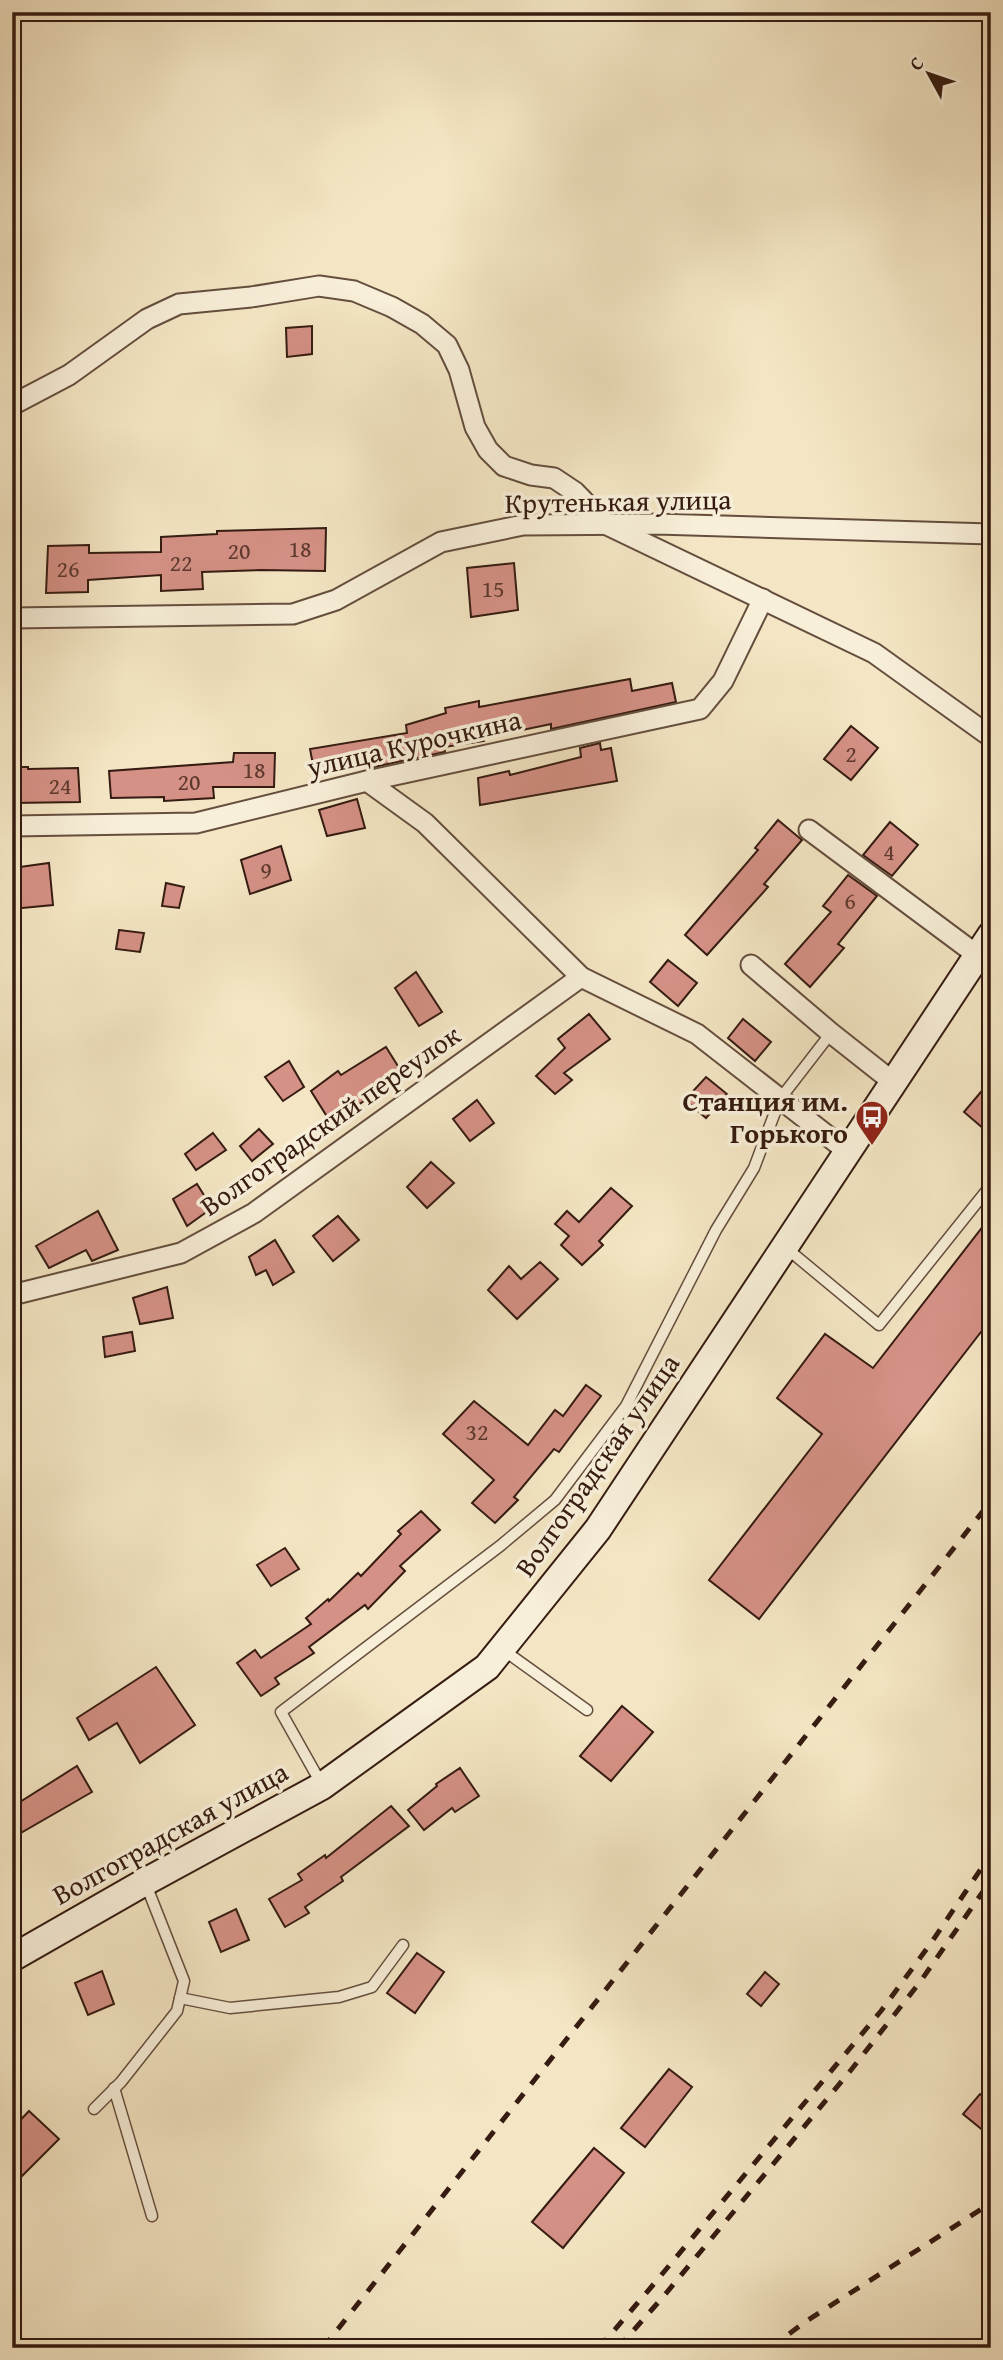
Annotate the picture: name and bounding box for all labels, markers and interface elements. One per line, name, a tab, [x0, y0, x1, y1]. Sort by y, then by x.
north arrow	[894, 38, 964, 108]
text: С	[902, 50, 930, 76]
street label: Крутенькая улица	[504, 478, 732, 523]
house number: 18	[288, 531, 312, 566]
house number: 20	[227, 533, 251, 568]
house number: 22	[169, 545, 193, 580]
house number: 26	[56, 551, 80, 586]
house number: 15	[481, 571, 505, 606]
street label: улица Курочкина	[302, 698, 526, 787]
house number: 2	[845, 736, 857, 771]
house number: 18	[242, 752, 266, 787]
house number: 20	[177, 764, 201, 799]
house number: 24	[48, 768, 72, 803]
house number: 4	[883, 834, 895, 869]
house number: 9	[260, 852, 272, 887]
house number: 6	[844, 883, 856, 918]
street label: Волгоградский переулок	[191, 1014, 469, 1225]
place label: Станция им. Горького	[683, 1080, 848, 1153]
bus stop icon: Станция им. Горького	[853, 1098, 891, 1147]
street label: Волгоградская улица	[504, 1344, 689, 1584]
house number: 32	[465, 1414, 489, 1449]
street label: Волгоградская улица	[45, 1750, 296, 1914]

